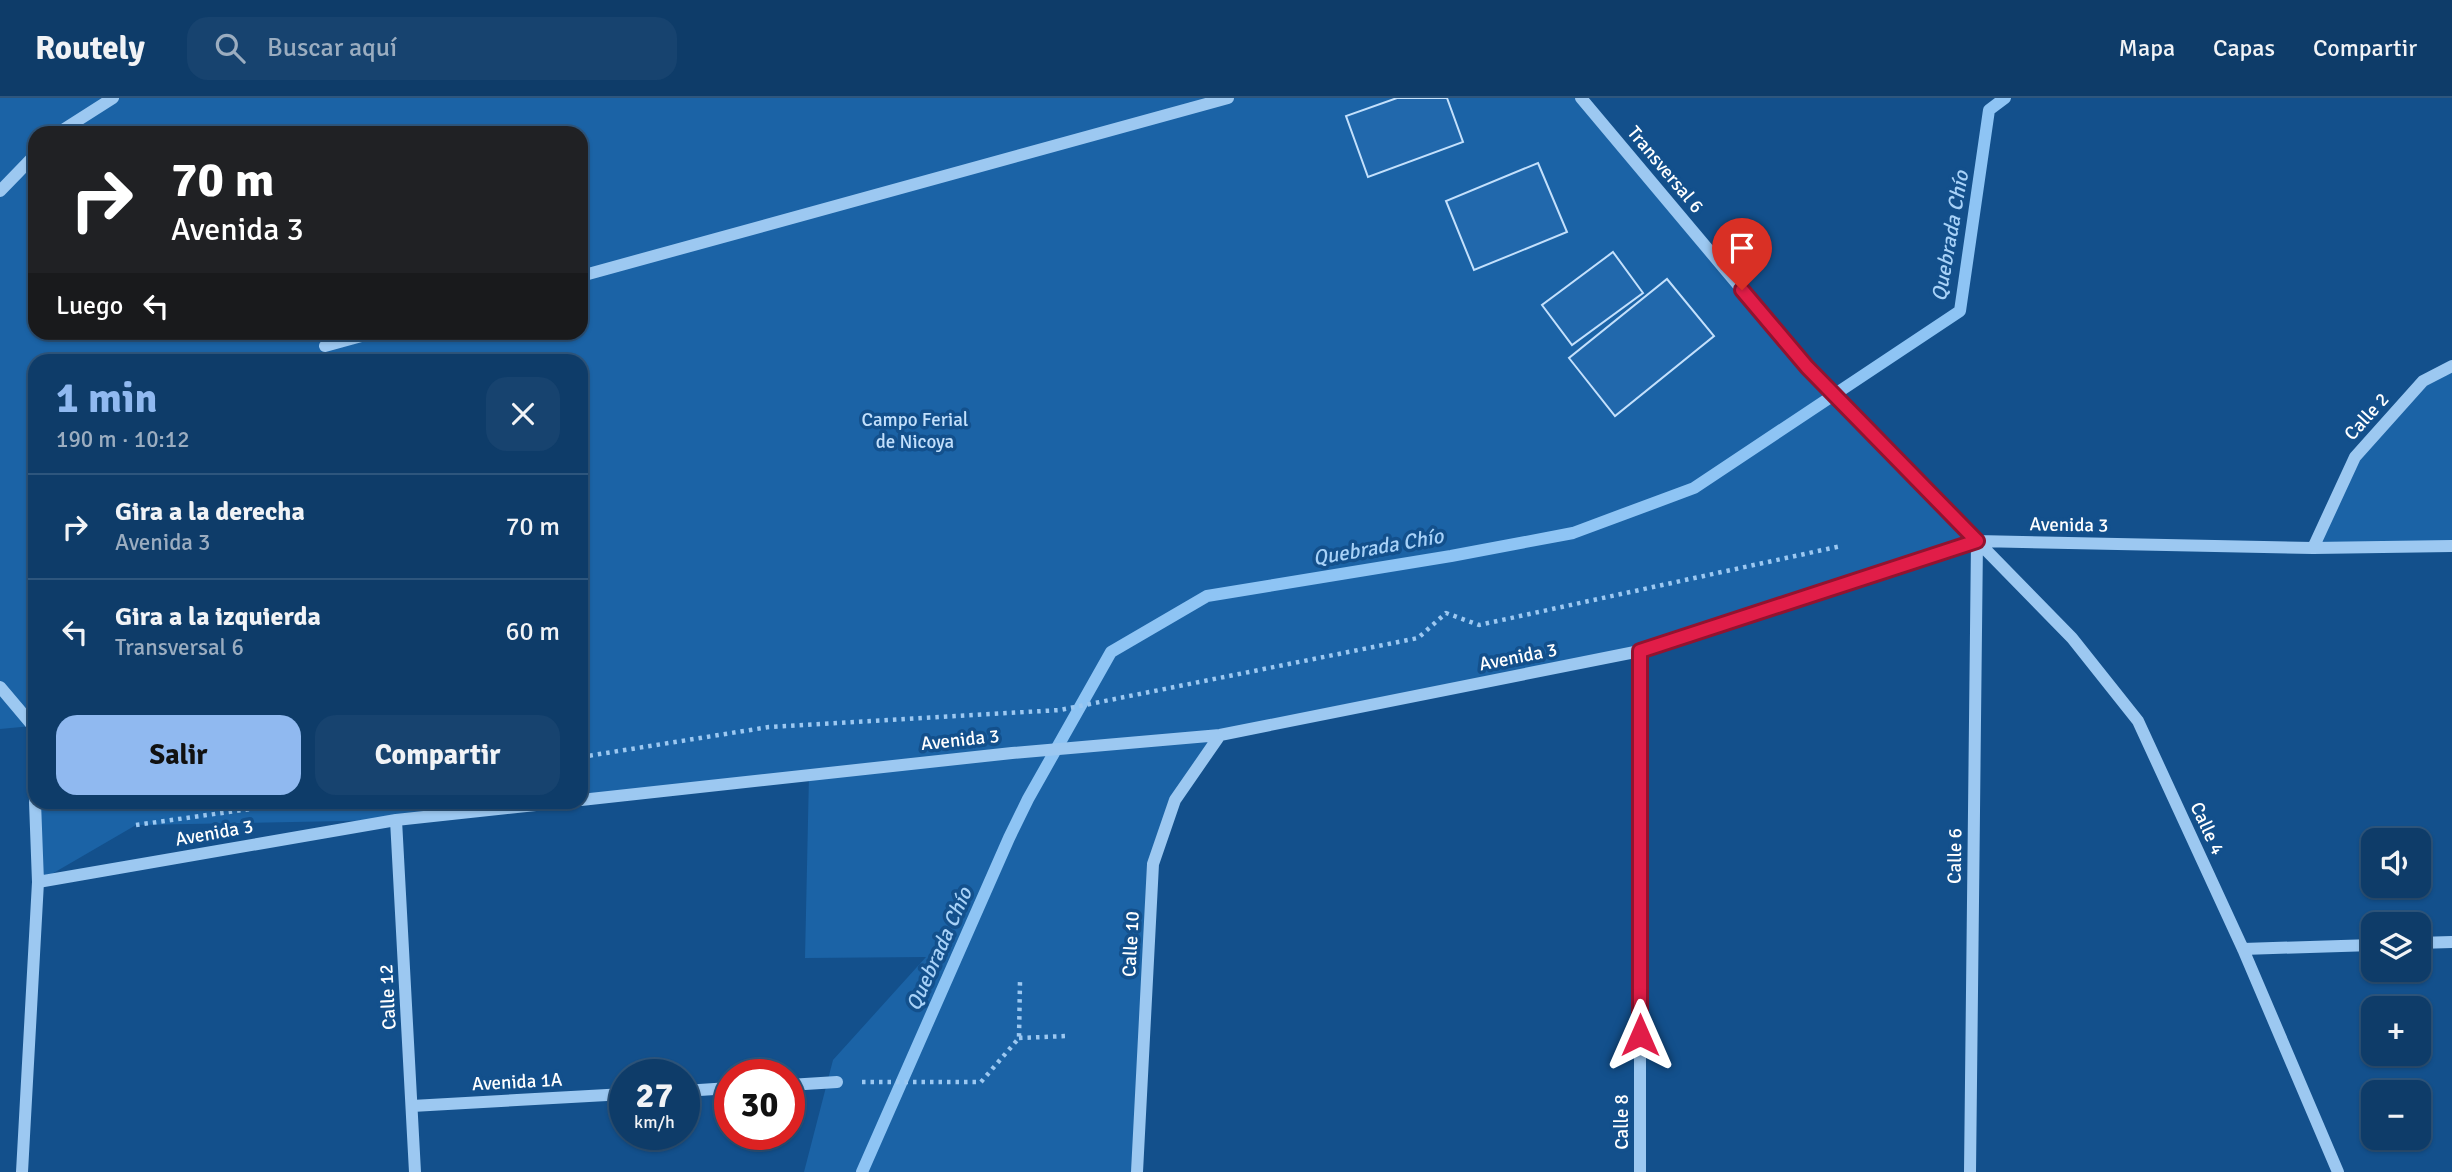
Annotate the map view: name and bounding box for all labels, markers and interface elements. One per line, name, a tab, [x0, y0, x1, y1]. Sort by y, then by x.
search box	[187, 17, 677, 80]
text: Routely	[35, 28, 145, 69]
icon: search	[211, 29, 249, 67]
text: Buscar aquí	[267, 32, 397, 64]
text: Mapa	[2119, 33, 2175, 63]
text: Capas	[2213, 33, 2275, 63]
text: Compartir	[2313, 33, 2417, 63]
street label: Transversal 6	[1622, 121, 1709, 218]
text: 70 m	[171, 150, 274, 210]
icon: right	[56, 154, 147, 245]
water label: Quebrada Chío	[1926, 168, 1974, 303]
text: Avenida 3	[171, 210, 304, 249]
pin	[1712, 218, 1772, 290]
icon: arrive	[1723, 229, 1761, 267]
icon: left	[137, 287, 175, 325]
text: Luego	[56, 290, 123, 322]
text: 1 min	[56, 373, 157, 424]
button: close	[486, 377, 560, 451]
street label: Calle 2	[2339, 388, 2394, 445]
park label: Campo Ferial de Nicoya	[862, 408, 968, 454]
text: 190 m · 10:12	[56, 425, 190, 454]
text: Gira a la derecha	[115, 496, 305, 528]
icon: right	[56, 508, 94, 546]
text: 70 m	[505, 511, 560, 543]
street label: Avenida 3	[2029, 512, 2109, 538]
water label: Quebrada Chío	[1311, 523, 1446, 571]
text: Avenida 3	[115, 528, 210, 557]
text: Gira a la izquierda	[115, 601, 321, 633]
icon: left	[56, 613, 94, 651]
text: 60 m	[505, 616, 560, 648]
text: Transversal 6	[115, 633, 244, 662]
street label: Avenida 3	[1477, 638, 1559, 676]
button: Salir	[56, 715, 301, 795]
button: Compartir	[315, 715, 560, 795]
street label: Avenida 3	[920, 724, 1001, 756]
street label: Calle 4	[2184, 798, 2230, 859]
street label: Avenida 3	[173, 814, 255, 852]
street label: Calle 6	[1943, 828, 1967, 884]
map controls	[2361, 828, 2431, 1150]
button: sound	[2361, 828, 2431, 898]
water label: Quebrada Chío	[900, 882, 978, 1015]
street label: Calle 10	[1117, 910, 1145, 978]
button: layers	[2361, 912, 2431, 982]
street label: Calle 12	[374, 963, 402, 1031]
button: +	[2361, 996, 2431, 1066]
position arrow	[1603, 998, 1677, 1072]
speed limit sign: 30	[714, 1059, 805, 1150]
street label: Avenida 1A	[471, 1068, 563, 1096]
text: 27	[636, 1074, 673, 1117]
button: −	[2361, 1080, 2431, 1150]
street label: Calle 8	[1610, 1094, 1634, 1150]
text: km/h	[634, 1111, 675, 1133]

